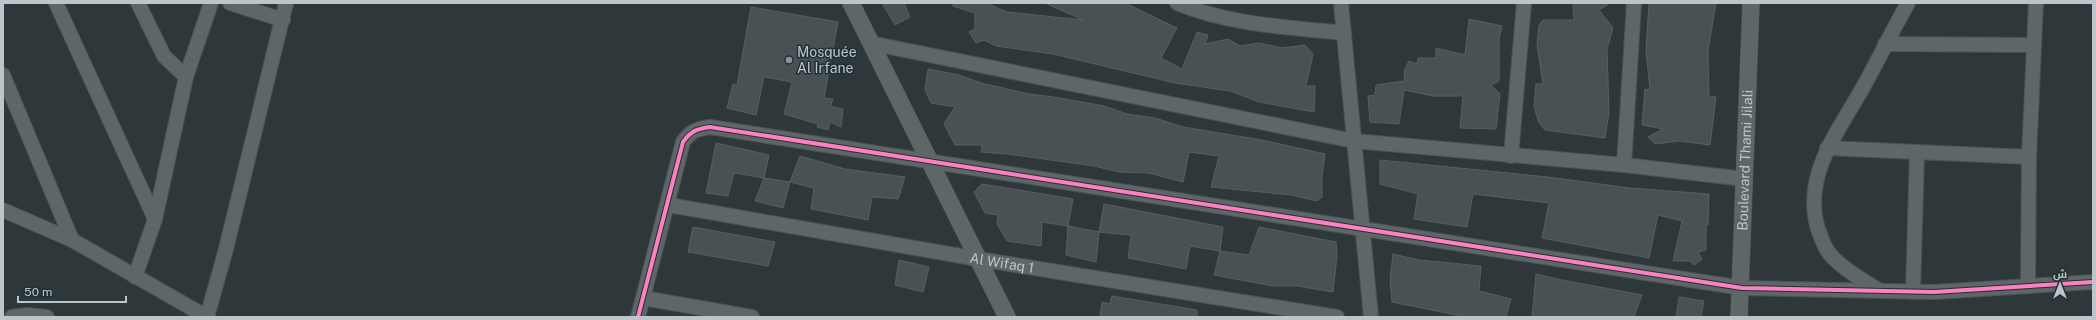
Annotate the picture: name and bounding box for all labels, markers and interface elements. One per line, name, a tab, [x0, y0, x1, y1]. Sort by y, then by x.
place label: Mosquée Al Irfane	[797, 44, 857, 76]
marker: Mosquée Al Irfane	[784, 55, 794, 65]
street label: Boulevard Thami Jilali	[1734, 89, 1756, 231]
street label: Al Wifaq 1	[969, 250, 1035, 276]
north arrow	[2040, 264, 2080, 304]
text: ش	[2053, 268, 2067, 281]
scale bar	[18, 278, 126, 304]
text: 50 m	[24, 285, 52, 299]

